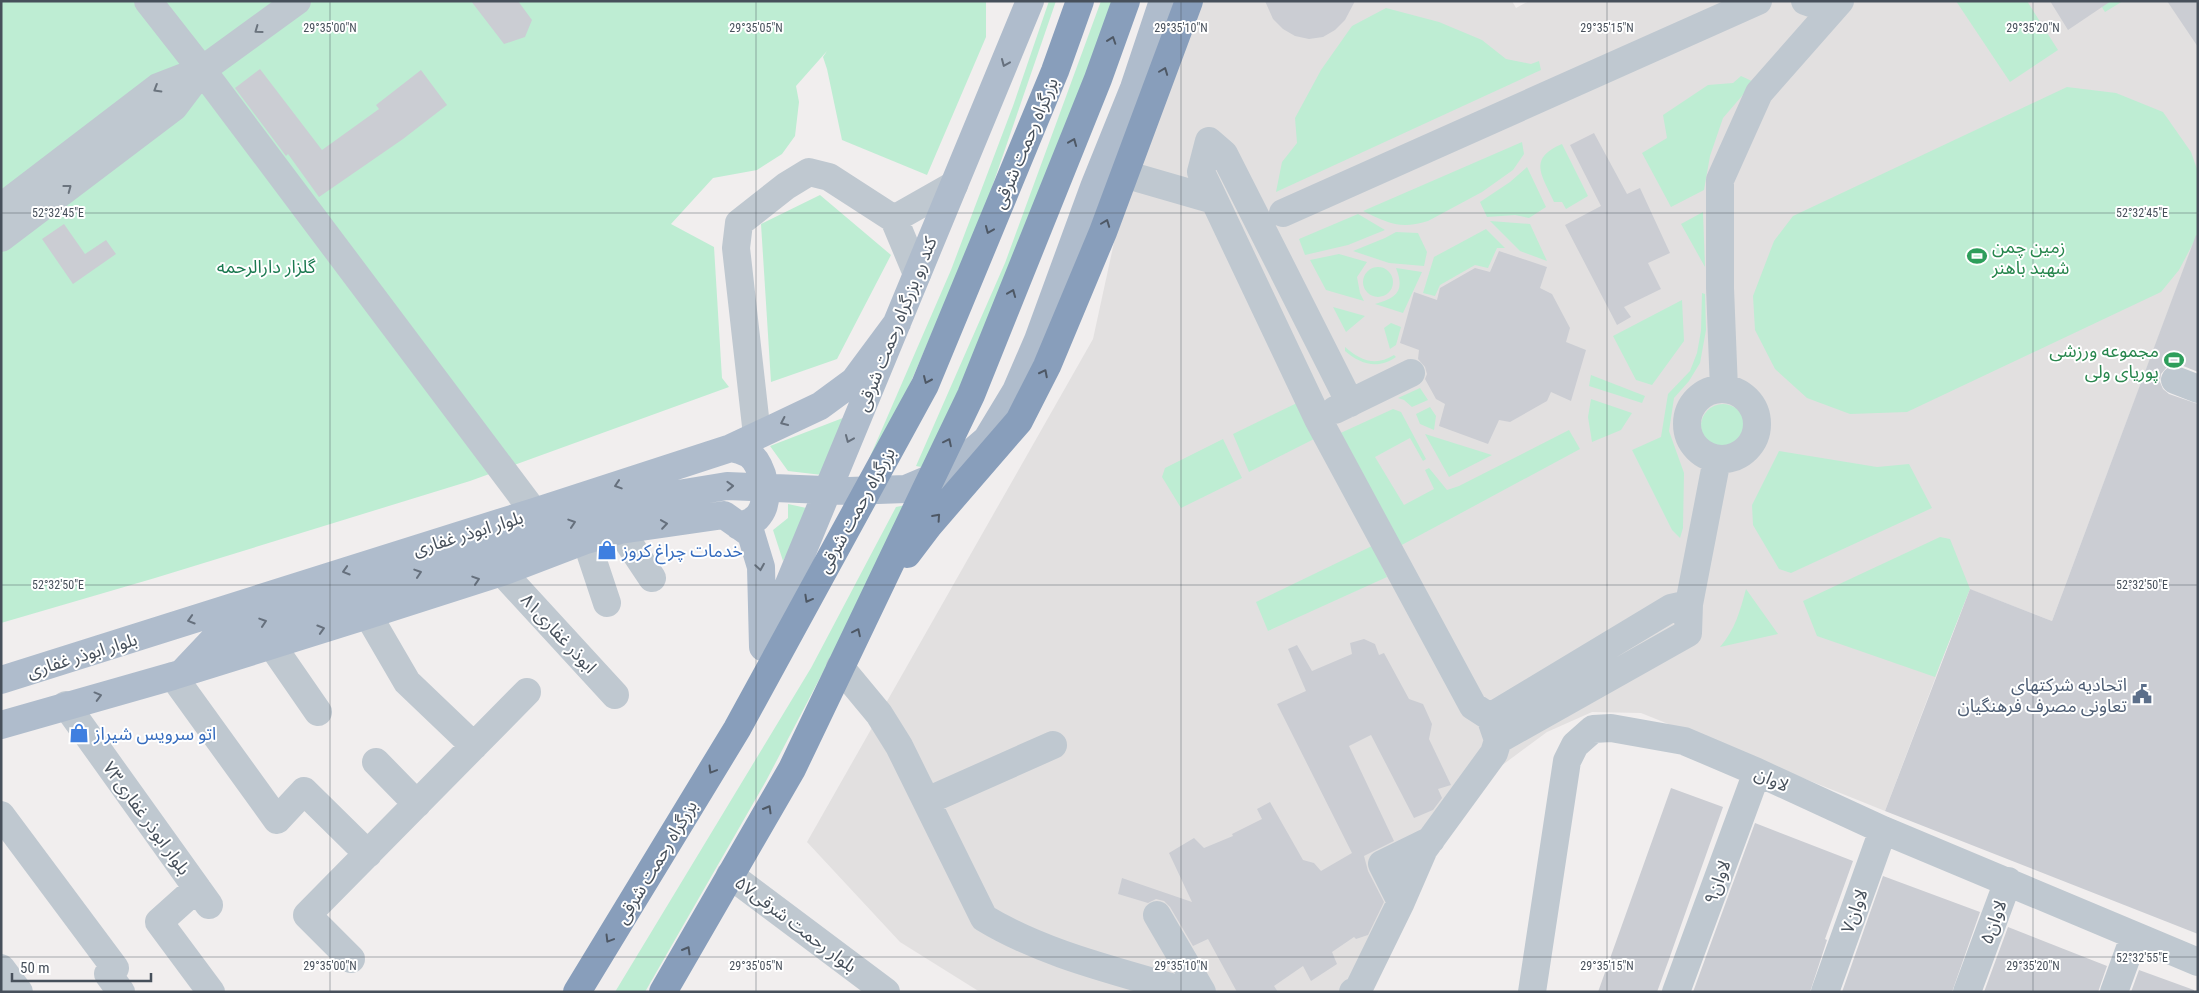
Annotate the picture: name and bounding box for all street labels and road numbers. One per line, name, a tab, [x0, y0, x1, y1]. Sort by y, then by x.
street label: بزرگراه رحمت شرقی	[988, 74, 1063, 212]
street label: کند رو بزرگراه رحمت شرقی	[851, 233, 942, 415]
street label: بزرگراه رحمت شرقی	[813, 444, 900, 577]
street label: بلوار ابوذر غفاری	[410, 506, 526, 561]
street label: ۸۱ابوذر غفاری	[516, 589, 601, 678]
street label: بلوار ابوذر غفاری	[24, 628, 140, 683]
street label: بلوار ابوذر غفاری۷۳	[98, 757, 195, 879]
street label: لاوان	[1751, 762, 1792, 797]
street label: بزرگراه رحمت شرقی	[611, 796, 702, 928]
street label: ۹لاوان	[1699, 857, 1736, 907]
street label: ۵۷بلوار رحمت شرقی	[730, 871, 861, 977]
street label: ۷لاوان	[1836, 886, 1873, 936]
street label: ۵لاوان	[1975, 897, 2012, 947]

